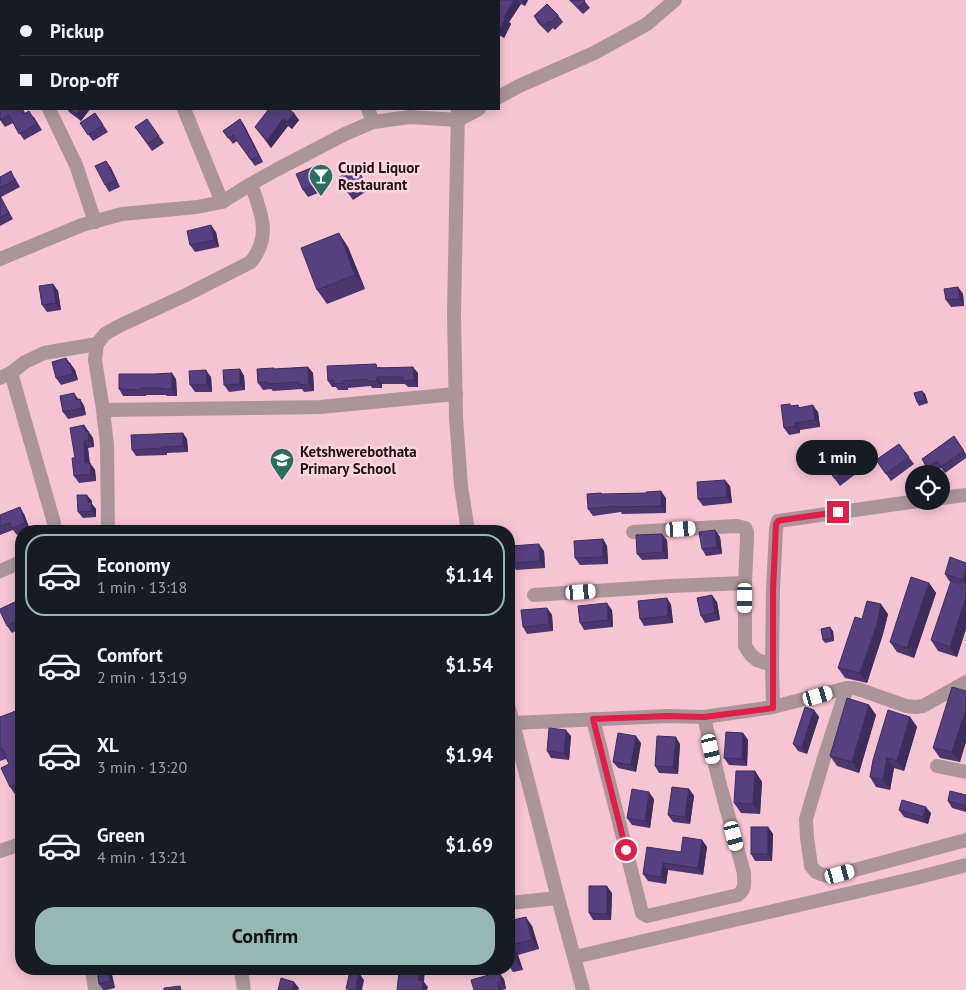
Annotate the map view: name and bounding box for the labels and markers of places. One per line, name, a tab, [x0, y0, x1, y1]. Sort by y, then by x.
place label: Cupid Liquor Restaurant	[338, 158, 420, 194]
bar icon: Cupid Liquor Restaurant	[308, 163, 334, 197]
place label: Ketshwerebothata Primary School	[300, 442, 417, 478]
school or university icon: Ketshwerebothata Primary School	[269, 447, 295, 481]

